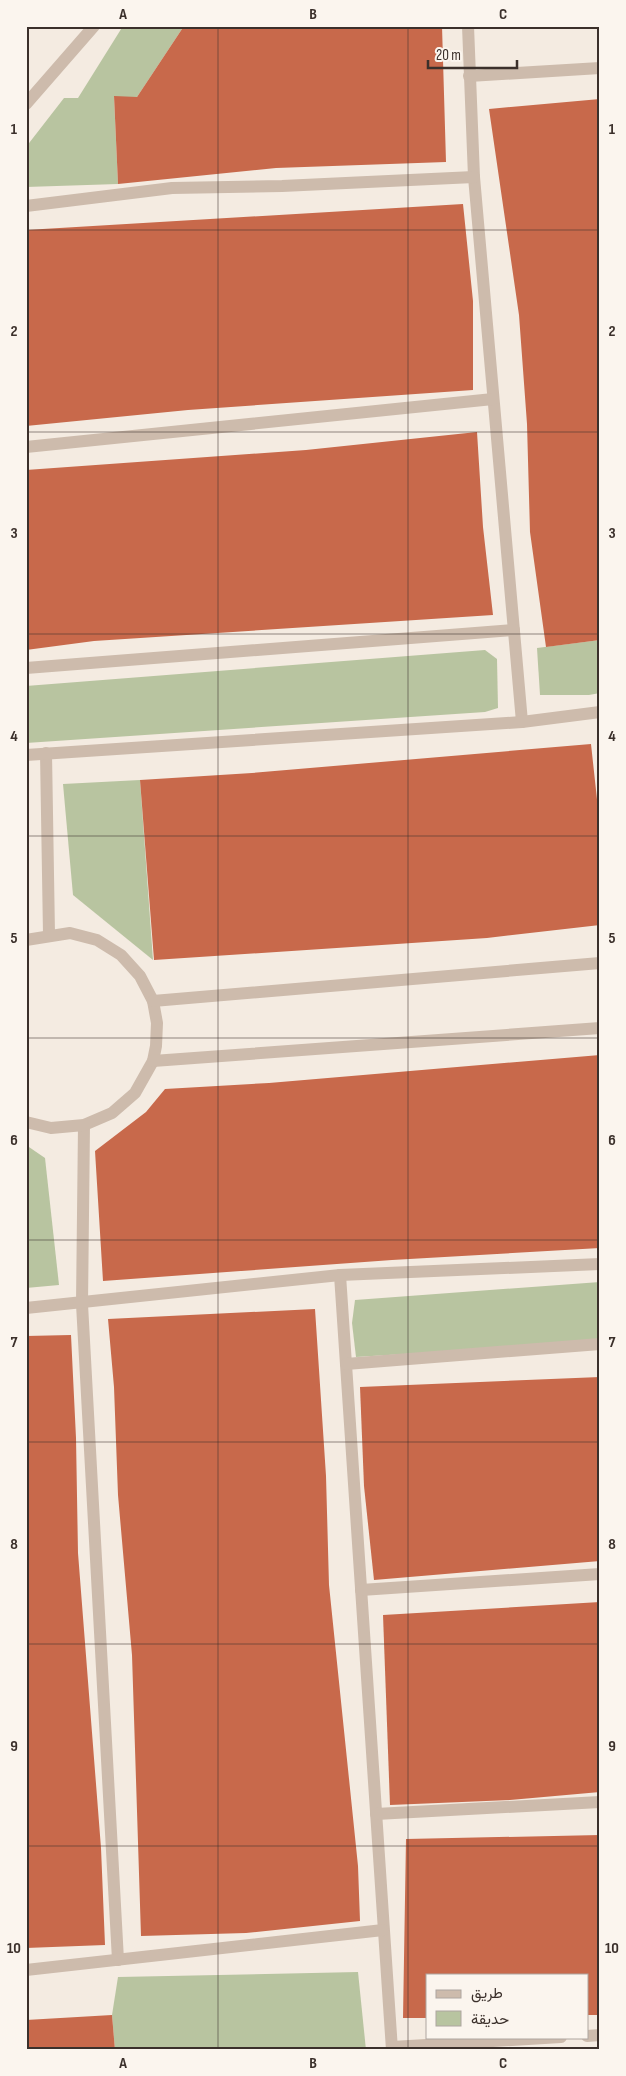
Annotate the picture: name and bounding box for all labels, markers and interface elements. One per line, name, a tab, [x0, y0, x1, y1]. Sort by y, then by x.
text: A	[118, 5, 127, 24]
text: B	[309, 5, 317, 24]
text: C	[499, 5, 507, 24]
scale bar	[428, 38, 517, 70]
text: 20 m	[436, 46, 461, 65]
text: 1	[11, 120, 18, 139]
text: 1	[609, 120, 616, 139]
text: 2	[10, 322, 18, 341]
text: 2	[608, 322, 616, 341]
text: 3	[10, 524, 18, 543]
text: 3	[608, 524, 616, 543]
text: 4	[10, 727, 18, 746]
text: 4	[608, 727, 616, 746]
text: 5	[10, 929, 18, 948]
text: 5	[608, 929, 616, 948]
text: 6	[10, 1131, 18, 1150]
text: 6	[608, 1131, 616, 1150]
text: 7	[11, 1333, 18, 1352]
text: 7	[609, 1333, 616, 1352]
text: 8	[10, 1535, 18, 1554]
text: 8	[608, 1535, 616, 1554]
text: 9	[10, 1737, 18, 1756]
text: 9	[608, 1737, 616, 1756]
text: 10	[7, 1939, 21, 1958]
text: 10	[605, 1939, 619, 1958]
legend	[426, 1974, 588, 2038]
text: طريق	[471, 1984, 503, 2003]
text: حديقة	[471, 2010, 509, 2029]
text: A	[118, 2054, 127, 2073]
text: B	[309, 2054, 317, 2073]
text: C	[499, 2054, 507, 2073]

